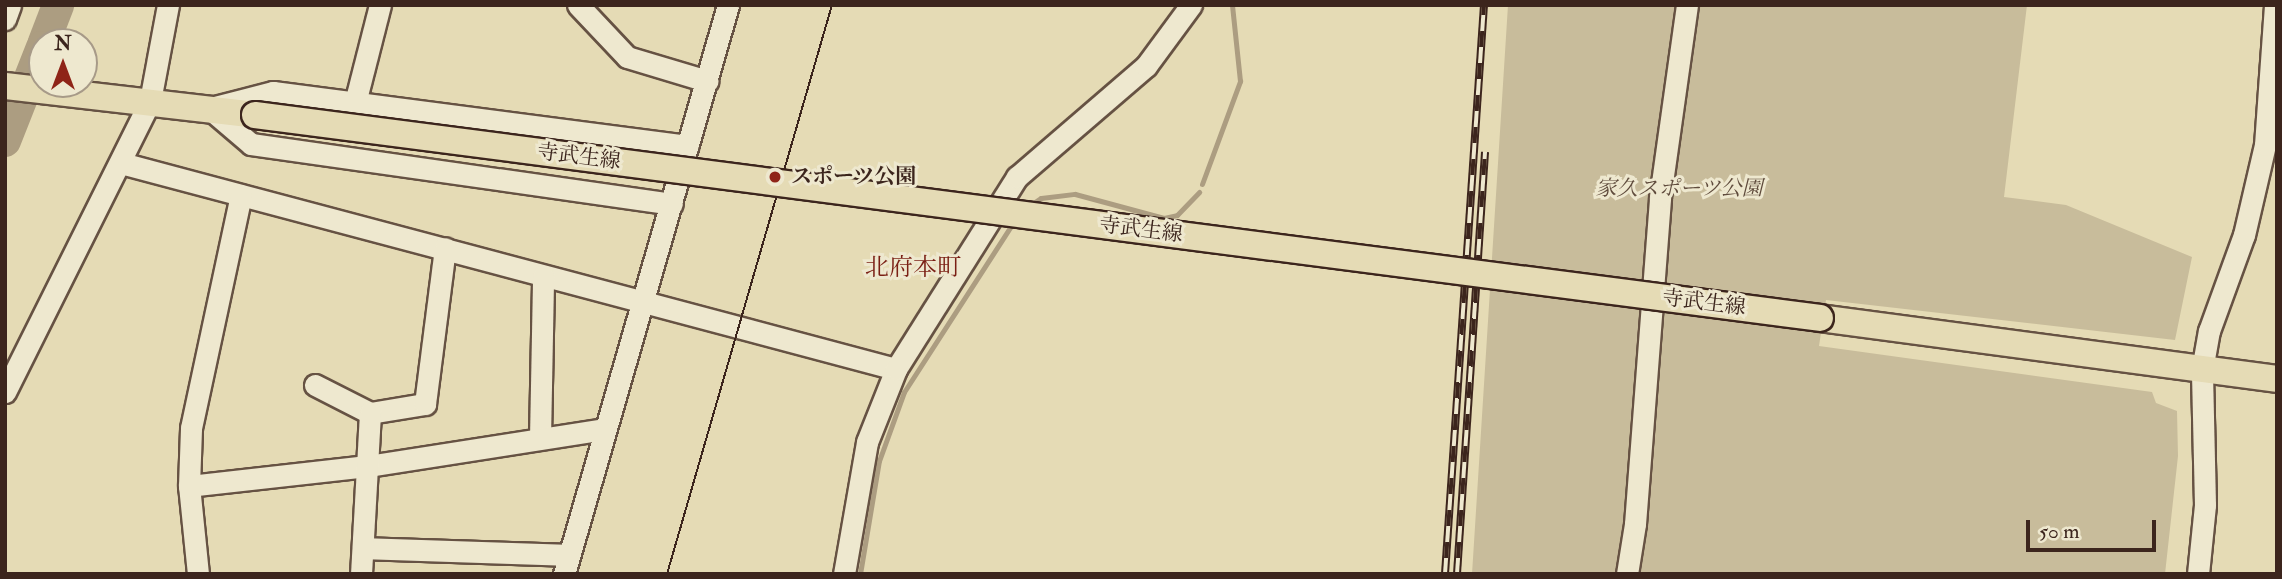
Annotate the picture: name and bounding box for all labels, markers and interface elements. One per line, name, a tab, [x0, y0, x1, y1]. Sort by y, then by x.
north arrow	[28, 28, 98, 98]
text: N	[54, 32, 72, 56]
street label: 寺武生線	[536, 139, 622, 175]
place label: スポーツ公園	[791, 164, 917, 190]
marker: スポーツ公園	[765, 167, 785, 187]
park label: 家久スポーツ公園	[1595, 176, 1763, 202]
street label: 寺武生線	[1098, 212, 1184, 248]
district label: 北府本町	[865, 254, 961, 282]
street label: 寺武生線	[1661, 285, 1747, 321]
scale bar	[2030, 505, 2160, 550]
text: 50 m	[2039, 518, 2080, 545]

